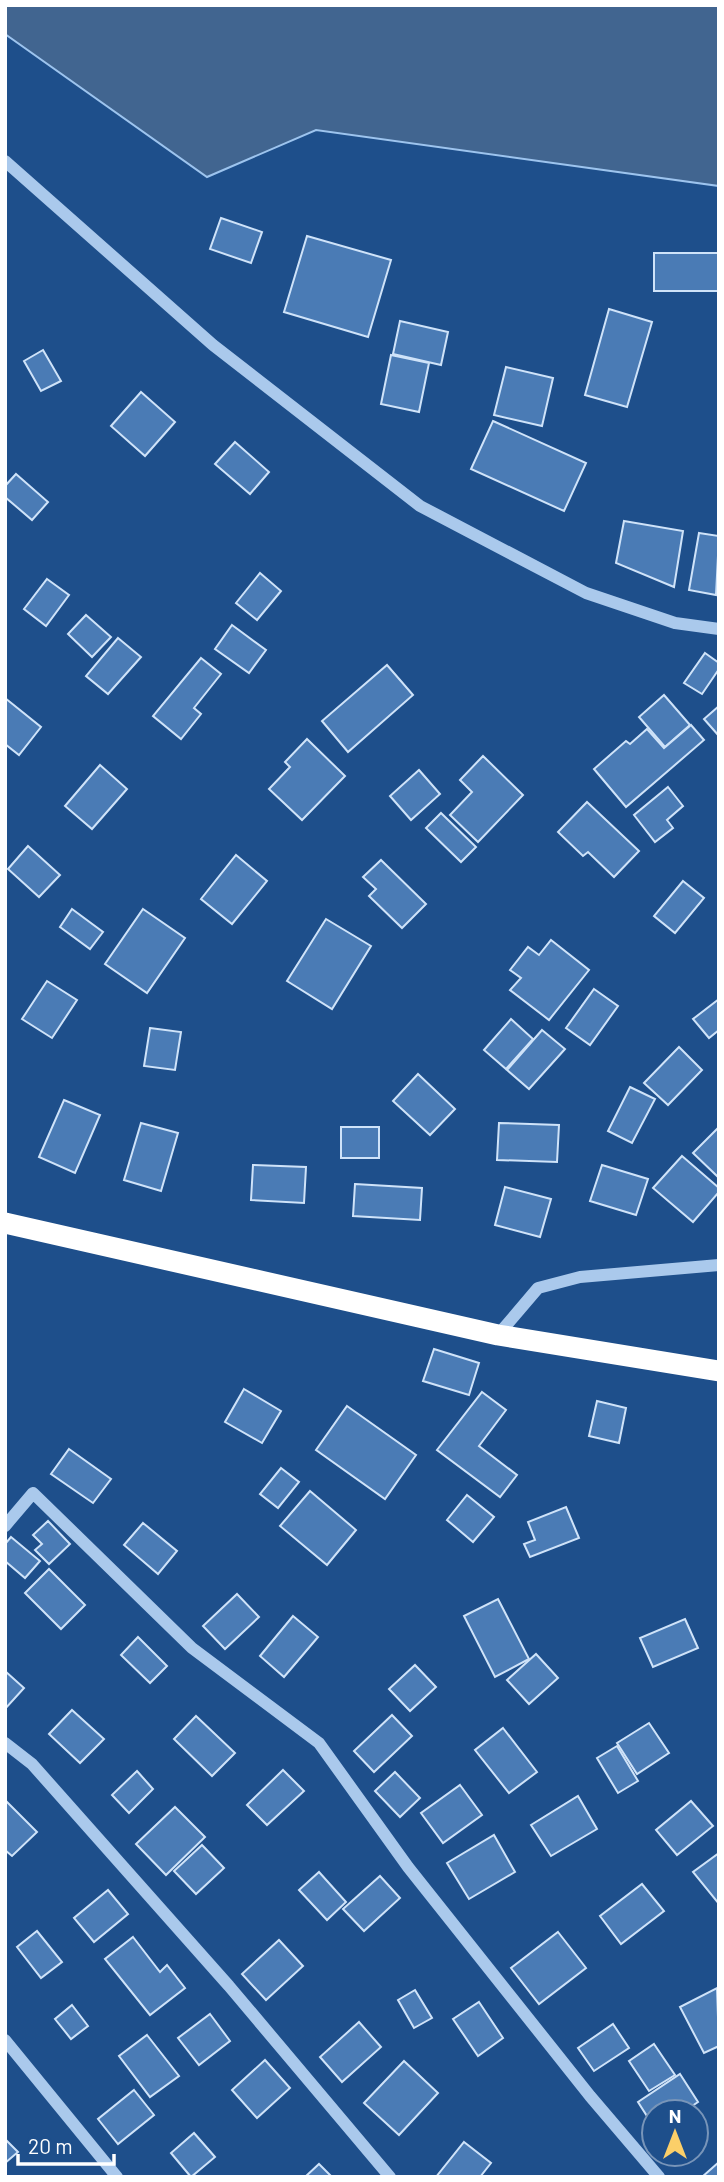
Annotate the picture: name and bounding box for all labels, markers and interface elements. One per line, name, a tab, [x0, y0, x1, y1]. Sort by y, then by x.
north arrow	[640, 2098, 710, 2168]
text: N	[669, 2104, 681, 2127]
scale bar	[18, 2122, 114, 2166]
text: 20 m	[28, 2133, 73, 2158]

